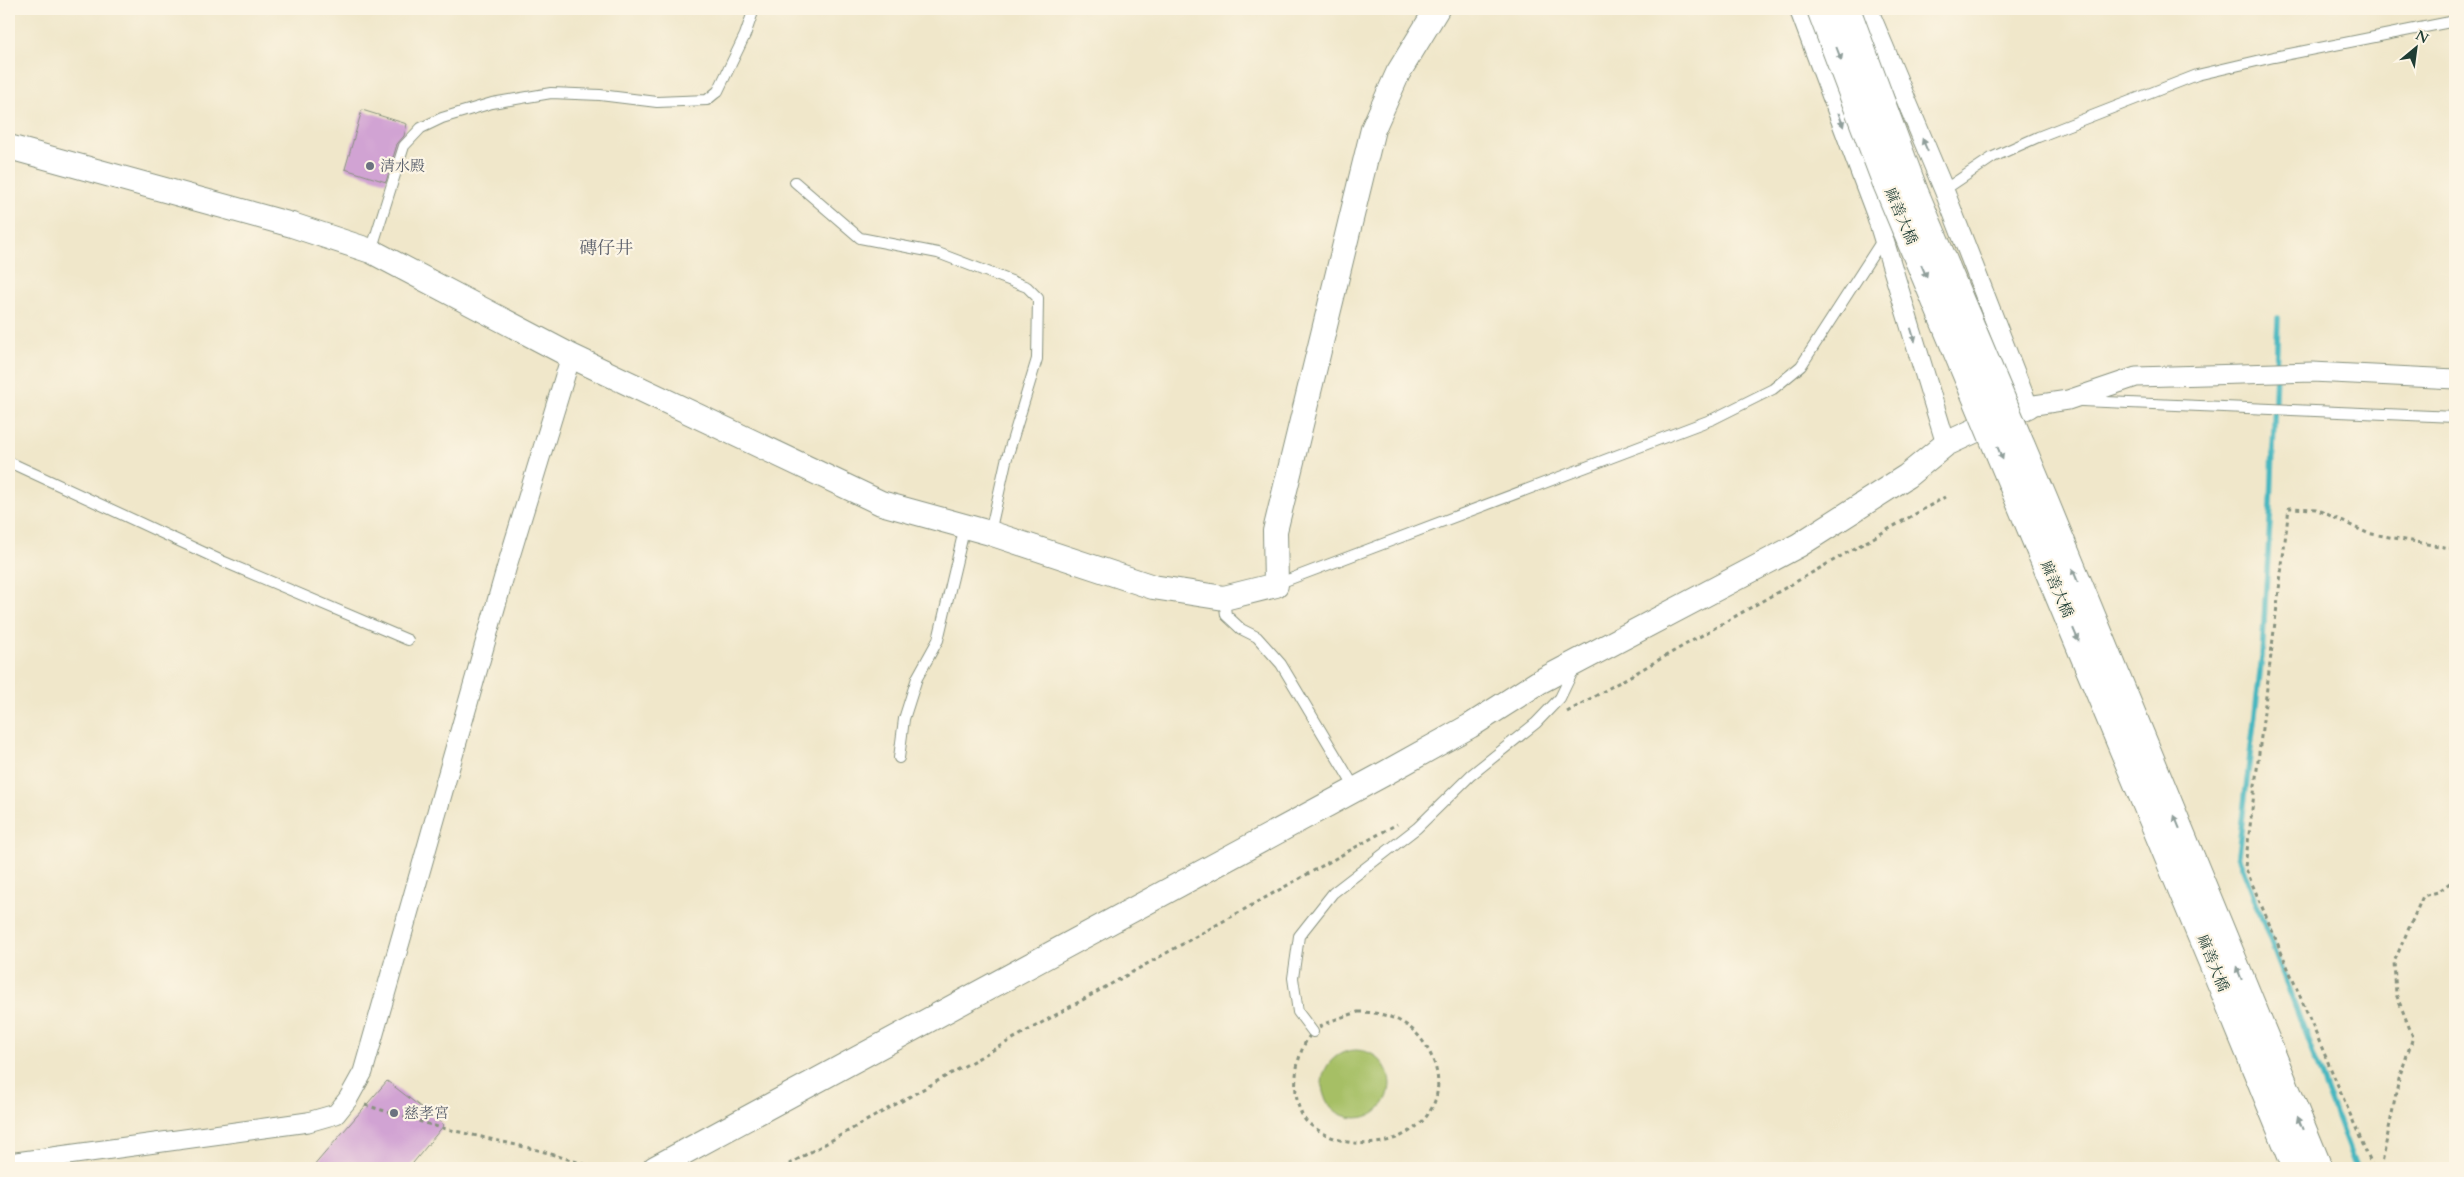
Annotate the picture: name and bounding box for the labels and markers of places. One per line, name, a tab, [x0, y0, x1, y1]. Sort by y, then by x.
place label: 清水殿	[380, 156, 425, 176]
marker: 清水殿	[364, 160, 376, 172]
place label: 慈孝宮	[404, 1103, 449, 1123]
marker: 慈孝宮	[388, 1107, 400, 1119]

